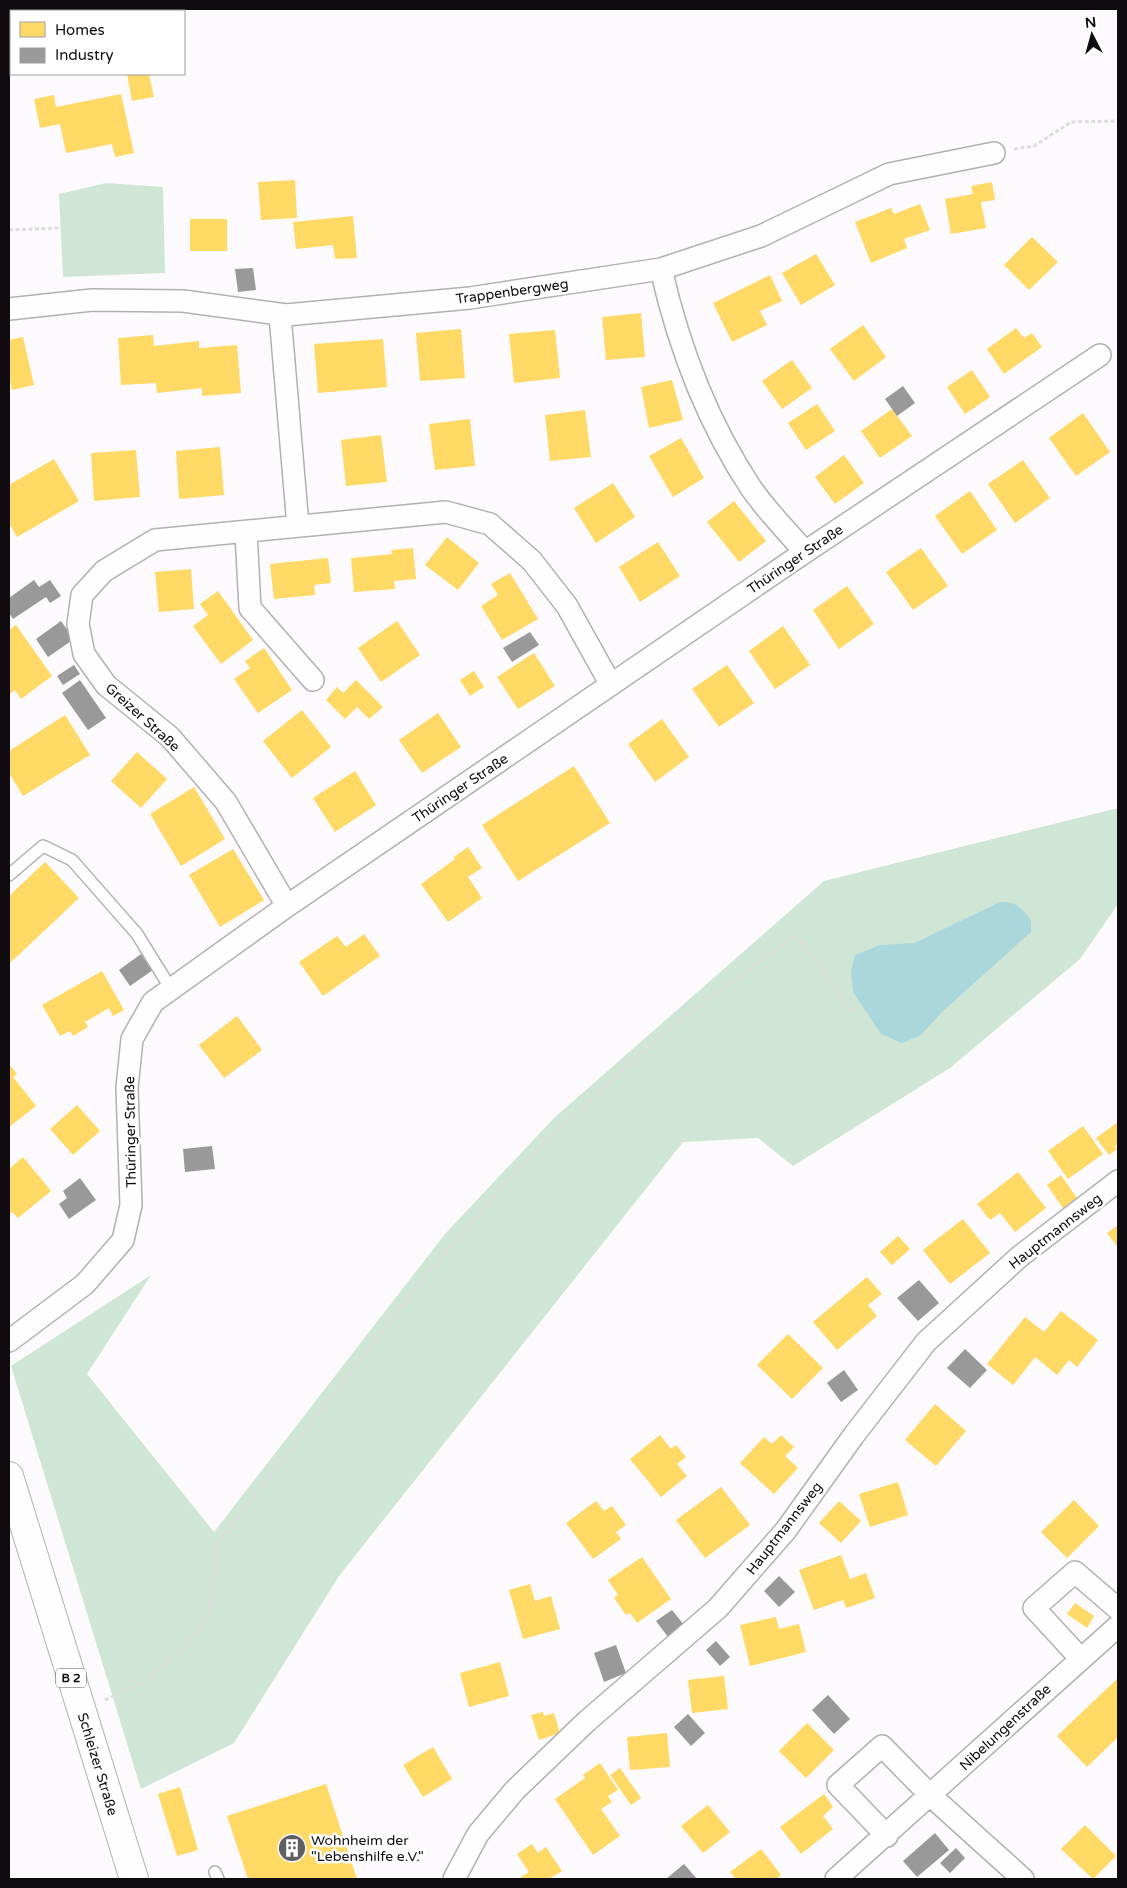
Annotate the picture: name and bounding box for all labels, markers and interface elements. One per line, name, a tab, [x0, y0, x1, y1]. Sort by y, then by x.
legend	[10, 10, 185, 75]
north arrow	[1067, 10, 1117, 60]
text: N	[1084, 14, 1097, 32]
text: Homes	[55, 21, 105, 39]
text: Industry	[55, 46, 114, 64]
street label: Trappenbergweg	[455, 275, 569, 308]
street label: Thüringer Straße	[744, 521, 846, 598]
street label: Greizer Straße	[102, 679, 183, 755]
street label: Thüringer Straße	[409, 750, 511, 827]
street label: Thüringer Straße	[121, 1076, 140, 1188]
street label: Hauptmannsweg	[1005, 1190, 1105, 1273]
street label: Hauptmannsweg	[743, 1478, 826, 1578]
road number: B 2	[56, 1669, 86, 1688]
street label: Nibelungenstraße	[956, 1681, 1055, 1774]
street label: Schleizer Straße	[74, 1711, 121, 1818]
place label: Wohnheim der "Lebenshilfe e.V."	[311, 1832, 424, 1865]
building icon: Wohnheim der "Lebenshilfe e.V."	[277, 1833, 307, 1863]

